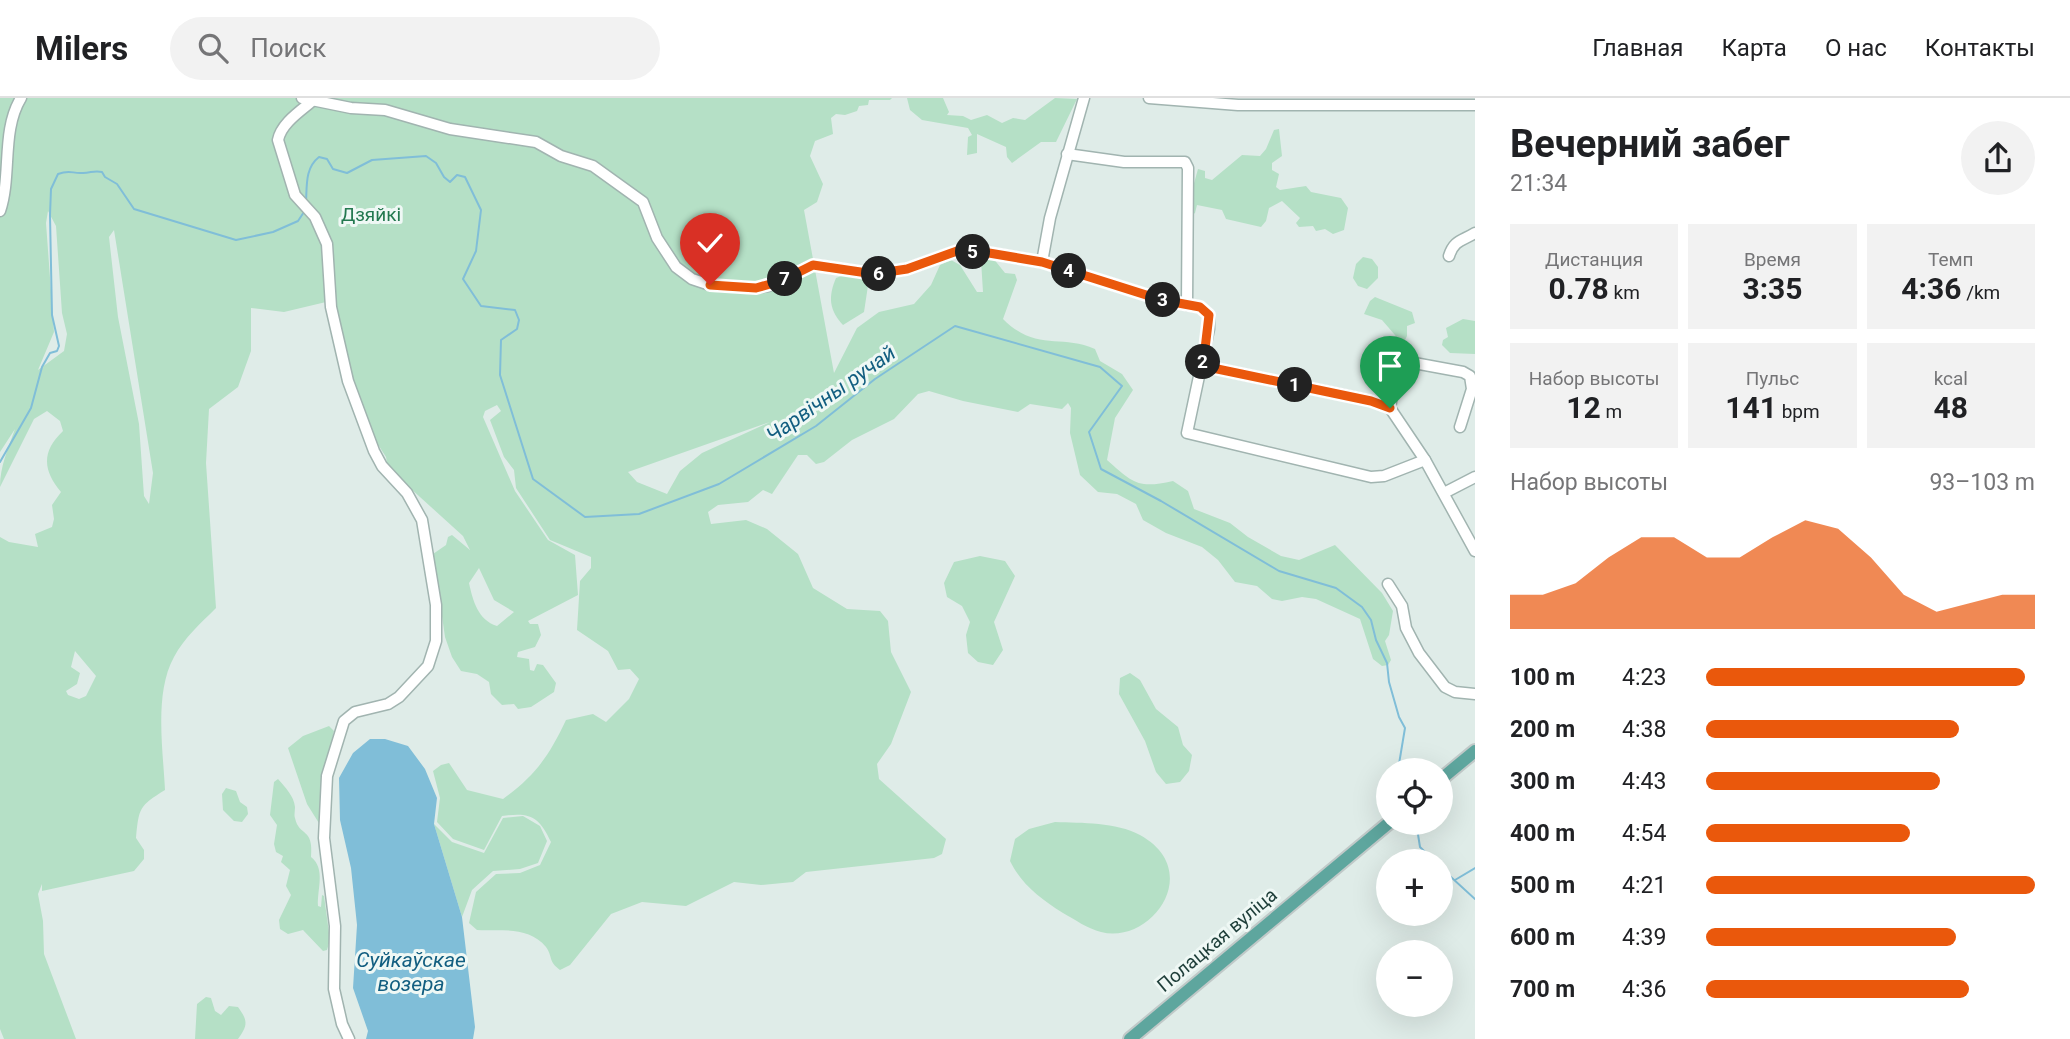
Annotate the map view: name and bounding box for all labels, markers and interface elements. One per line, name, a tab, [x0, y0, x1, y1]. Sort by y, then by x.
search box	[170, 17, 660, 80]
text: Milers	[35, 29, 128, 68]
icon: search	[194, 29, 232, 67]
text: Поиск	[250, 33, 326, 63]
text: Главная	[1592, 34, 1683, 62]
text: Карта	[1721, 34, 1787, 62]
text: О нас	[1825, 34, 1887, 62]
text: Контакты	[1925, 34, 2035, 62]
button: share	[1961, 121, 2035, 195]
text: Вечерний забег	[1510, 122, 1790, 166]
text: 21:34	[1510, 170, 1567, 197]
park label: Дзяйкі	[341, 203, 401, 226]
pin	[680, 213, 740, 285]
icon: check	[691, 224, 729, 262]
pin: 5	[956, 234, 990, 270]
text: 5	[967, 240, 978, 263]
text: Дистанция	[1545, 248, 1643, 271]
text: Время	[1744, 248, 1801, 271]
text: Темп	[1928, 248, 1974, 271]
pin: 4	[1052, 254, 1086, 288]
pin: 6	[862, 256, 896, 292]
text: 4	[1063, 259, 1074, 282]
pin: 7	[768, 262, 802, 296]
text: 6	[873, 262, 884, 285]
text: 7	[779, 267, 790, 290]
text: 0.78	[1548, 271, 1609, 306]
text: 3:35	[1742, 271, 1803, 306]
text: 4:36	[1901, 271, 1961, 306]
text: km	[1609, 281, 1640, 304]
text: /km	[1961, 281, 2000, 304]
pin: 3	[1146, 282, 1180, 318]
text: 3	[1157, 288, 1168, 311]
pin	[1360, 336, 1420, 408]
water label: Чарвічны ручай	[762, 340, 900, 447]
pin: 2	[1186, 344, 1220, 380]
icon: arrive	[1371, 347, 1409, 385]
text: 2	[1197, 350, 1208, 373]
text: Набор высоты	[1529, 367, 1660, 390]
text: Пульс	[1746, 367, 1799, 390]
text: kcal	[1934, 367, 1968, 390]
pin: 1	[1278, 368, 1312, 402]
text: 1	[1289, 373, 1300, 396]
text: 12	[1566, 390, 1601, 425]
text: 141	[1725, 390, 1777, 425]
text: 48	[1934, 390, 1968, 425]
text: m	[1601, 400, 1622, 423]
text: bpm	[1777, 400, 1820, 423]
text: Набор высоты	[1510, 469, 1668, 496]
text: 93–103 m	[1929, 469, 2035, 496]
text: 100 m	[1510, 664, 1575, 691]
text: 4:23	[1622, 664, 1666, 691]
text: 200 m	[1510, 716, 1575, 743]
text: 4:38	[1622, 716, 1666, 743]
map controls	[1376, 758, 1453, 1017]
button: locate	[1376, 758, 1453, 835]
text: 300 m	[1510, 768, 1575, 795]
text: 4:43	[1622, 768, 1666, 795]
text: 400 m	[1510, 820, 1575, 847]
text: 4:54	[1622, 820, 1666, 847]
button: +	[1376, 849, 1453, 926]
text: 500 m	[1510, 872, 1575, 899]
text: 4:21	[1622, 872, 1666, 899]
street label: Полацкая вуліца	[1152, 883, 1282, 997]
text: 600 m	[1510, 924, 1575, 951]
text: 4:39	[1622, 924, 1666, 951]
button: −	[1376, 940, 1453, 1017]
water label: Суйкаўскае возера	[356, 948, 466, 996]
text: 700 m	[1510, 976, 1575, 1003]
text: 4:36	[1622, 976, 1666, 1003]

